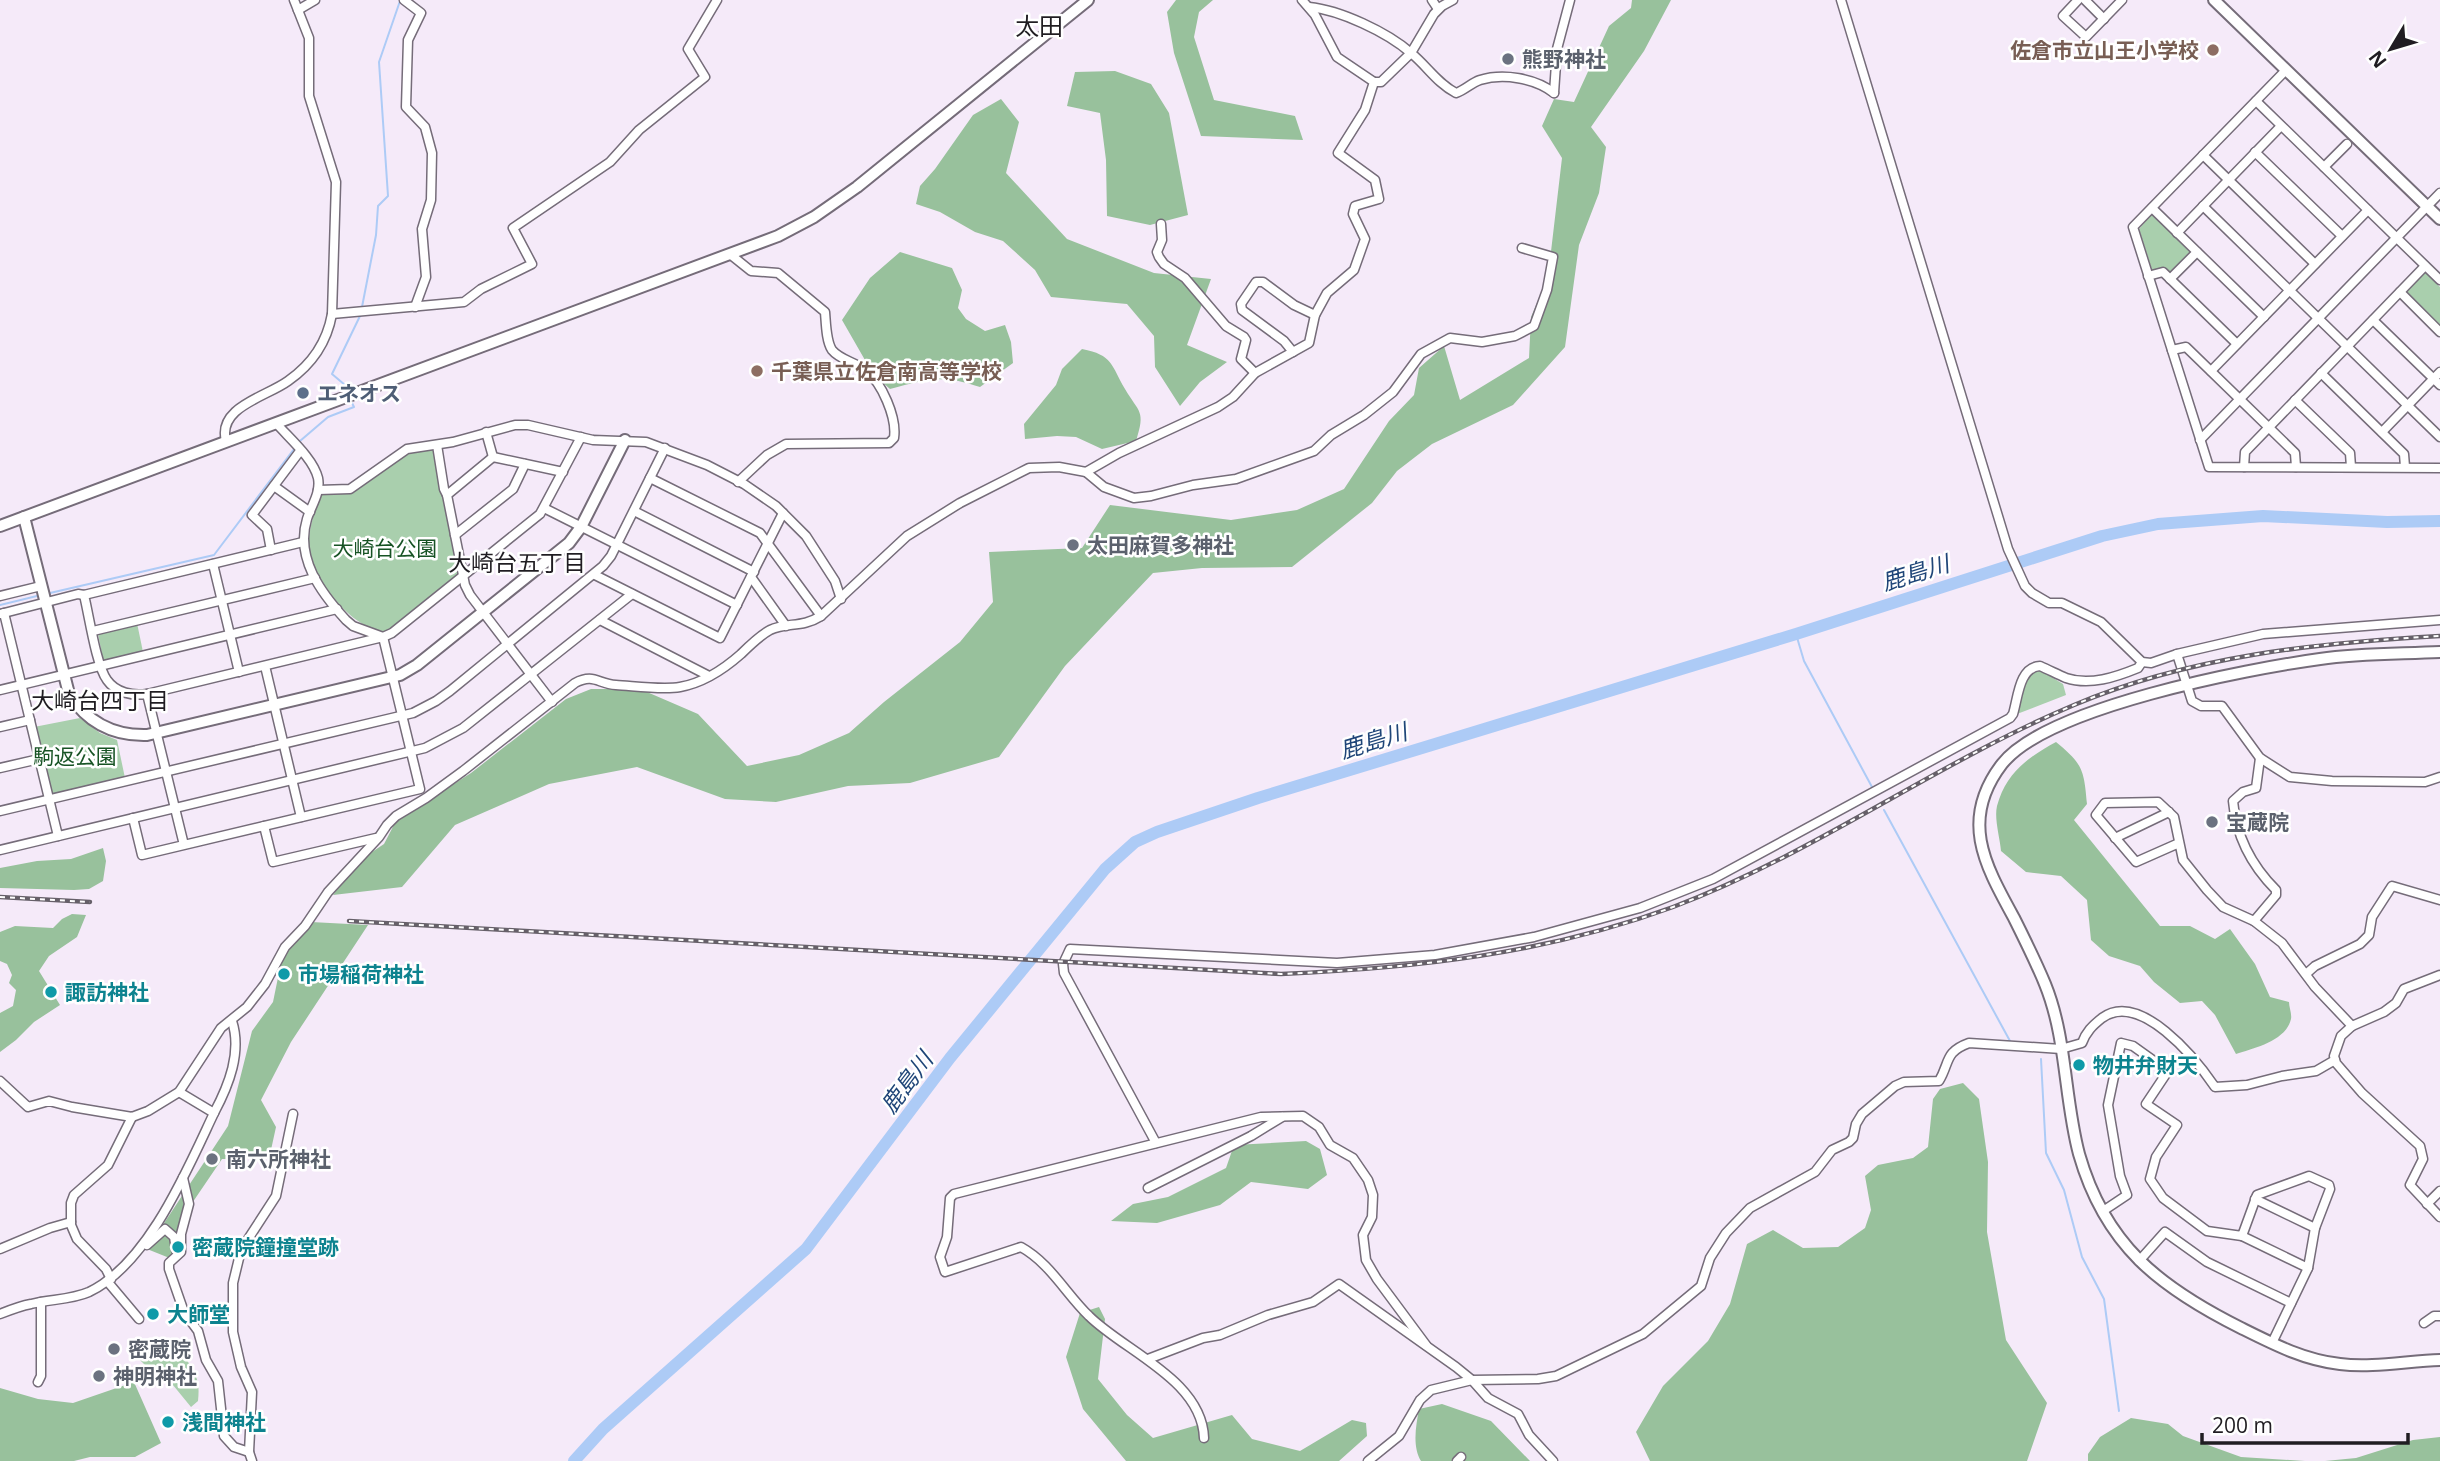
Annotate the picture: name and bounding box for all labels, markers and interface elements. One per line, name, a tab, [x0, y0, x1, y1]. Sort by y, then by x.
district label: 太田	[1015, 9, 1063, 42]
north arrow	[2356, 14, 2426, 84]
place label: 佐倉市立山王小学校	[2010, 36, 2199, 64]
marker: 佐倉市立山王小学校	[2205, 42, 2221, 58]
place label: 熊野神社	[1522, 45, 1606, 73]
text: N	[2363, 45, 2393, 74]
marker: 熊野神社	[1500, 51, 1516, 67]
place label: 千葉県立佐倉南高等学校	[771, 357, 1002, 385]
marker: 千葉県立佐倉南高等学校	[749, 363, 765, 379]
place label: エネオス	[317, 379, 401, 407]
marker: エネオス	[295, 385, 311, 401]
place label: 太田麻賀多神社	[1087, 531, 1234, 559]
park label: 大崎台公園	[333, 534, 438, 562]
marker: 太田麻賀多神社	[1065, 537, 1081, 553]
district label: 大崎台五丁目	[448, 546, 586, 578]
water label: 鹿島川	[1877, 546, 1956, 597]
district label: 大崎台四丁目	[31, 684, 169, 716]
water label: 鹿島川	[1335, 714, 1414, 765]
park label: 駒返公園	[33, 742, 117, 770]
place label: 宝蔵院	[2226, 808, 2289, 836]
marker: 宝蔵院	[2204, 814, 2220, 830]
place label: 市場稲荷神社	[298, 960, 424, 988]
marker: 市場稲荷神社	[276, 966, 292, 982]
place label: 諏訪神社	[65, 978, 149, 1006]
marker: 諏訪神社	[43, 984, 59, 1000]
water label: 鹿島川	[872, 1042, 941, 1119]
place label: 物井弁財天	[2093, 1051, 2198, 1079]
marker: 物井弁財天	[2071, 1057, 2087, 1073]
place label: 南六所神社	[226, 1145, 331, 1173]
marker: 南六所神社	[204, 1151, 220, 1167]
place label: 密蔵院鐘撞堂跡	[192, 1233, 339, 1261]
marker: 密蔵院鐘撞堂跡	[170, 1239, 186, 1255]
place label: 大師堂	[167, 1300, 230, 1328]
marker: 大師堂	[145, 1306, 161, 1322]
place label: 密蔵院	[128, 1335, 191, 1363]
marker: 密蔵院	[106, 1341, 122, 1357]
place label: 神明神社	[113, 1362, 197, 1390]
marker: 神明神社	[91, 1368, 107, 1384]
scale bar	[2202, 1402, 2408, 1446]
place label: 浅間神社	[182, 1408, 266, 1436]
text: 200 m	[2212, 1411, 2273, 1439]
marker: 浅間神社	[160, 1414, 176, 1430]

